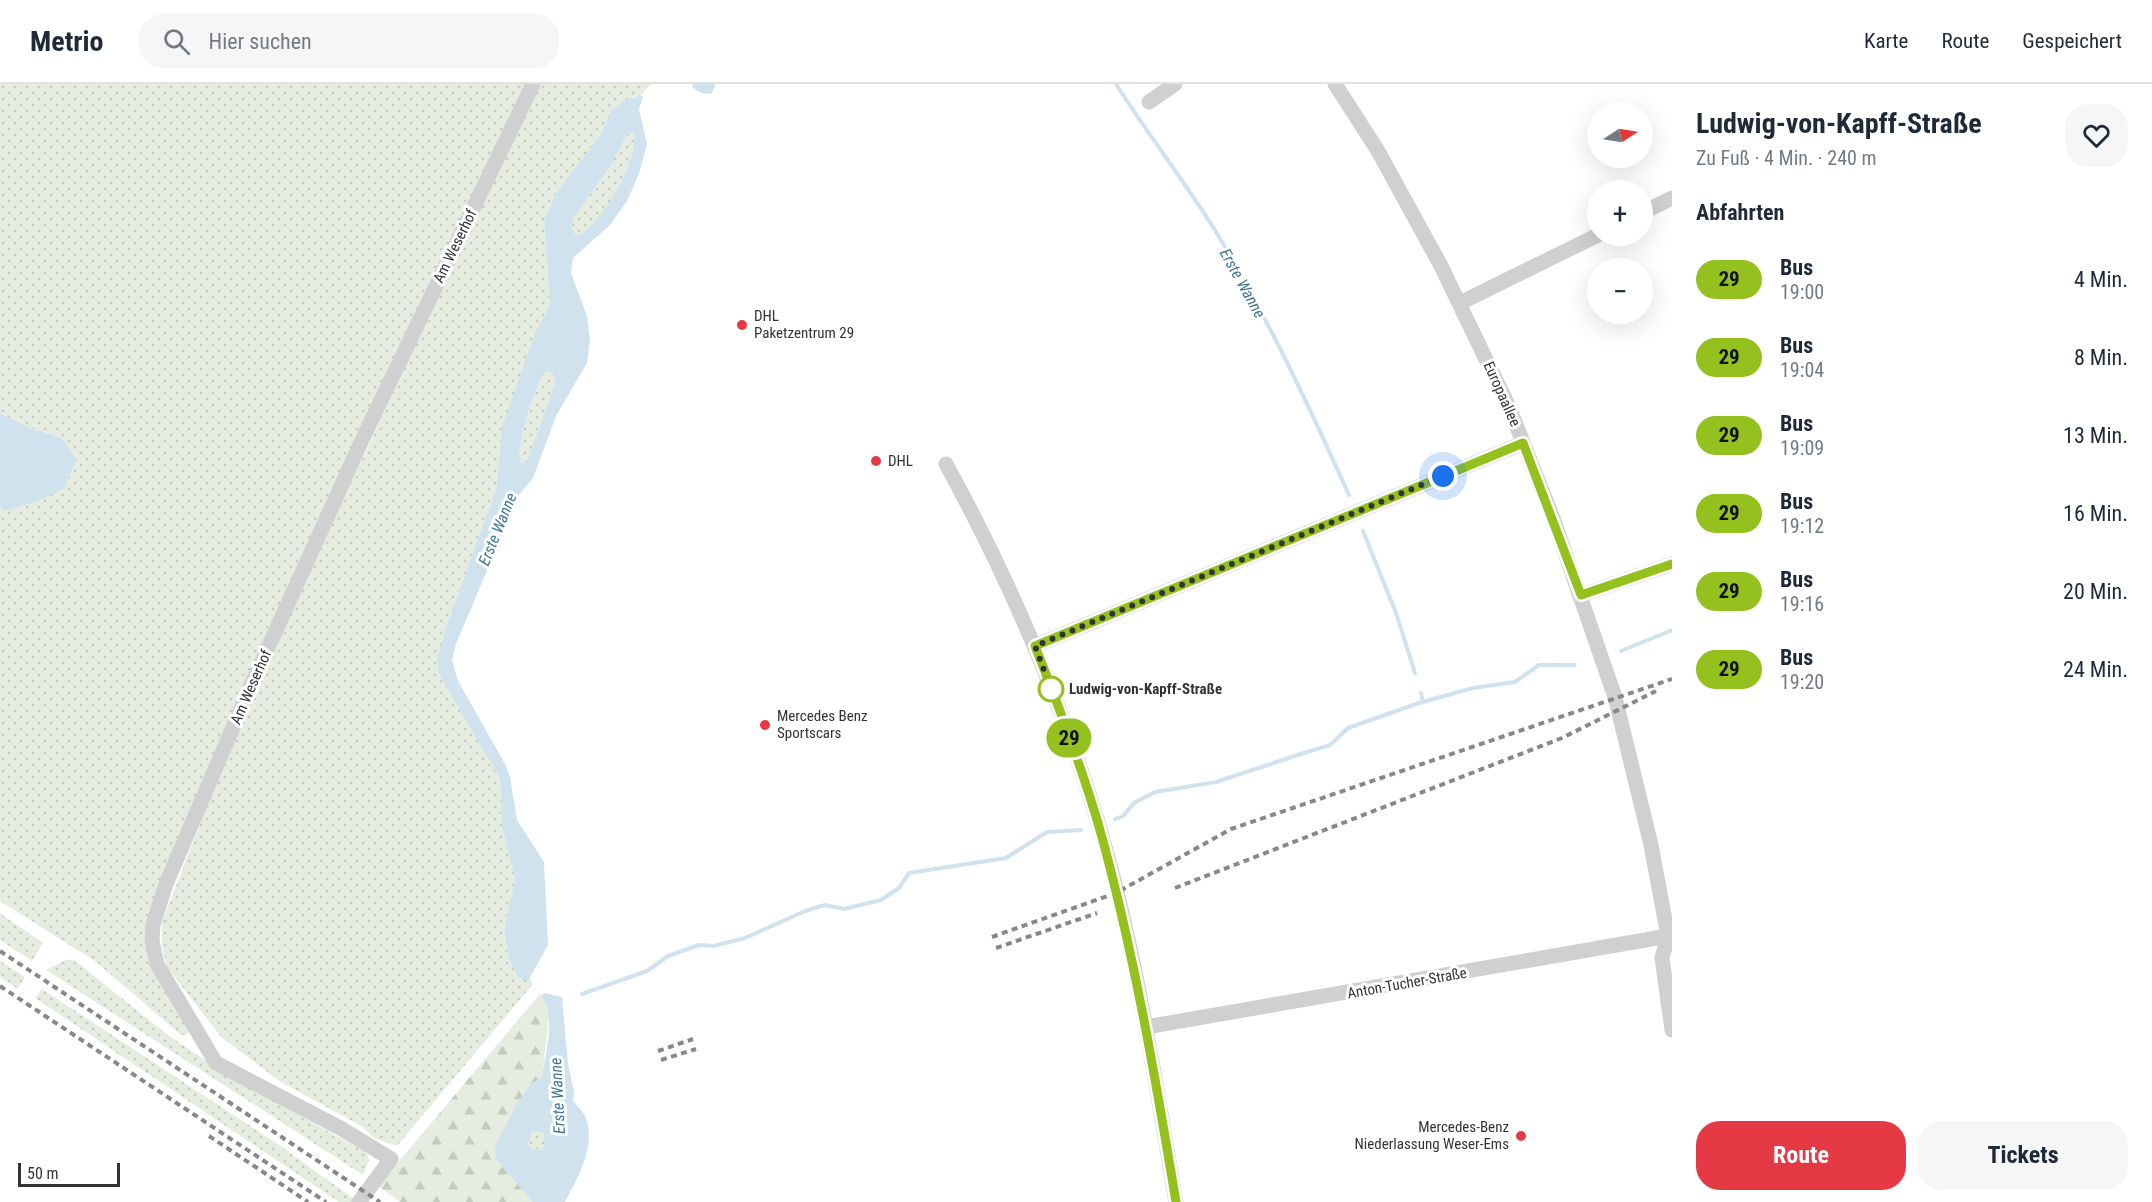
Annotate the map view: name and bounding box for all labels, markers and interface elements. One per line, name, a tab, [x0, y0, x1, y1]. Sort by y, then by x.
search box	[139, 14, 559, 68]
text: Metrio	[30, 25, 103, 58]
icon: search	[160, 25, 193, 58]
text: Hier suchen	[208, 29, 312, 54]
text: Karte	[1864, 29, 1908, 53]
text: Route	[1941, 29, 1989, 53]
text: Gespeichert	[2022, 29, 2122, 53]
north arrow	[1587, 102, 1653, 168]
map controls	[1587, 102, 1653, 324]
button: heart	[2065, 104, 2128, 167]
text: Ludwig-von-Kapff-Straße	[1696, 107, 1982, 140]
text: Zu Fuß · 4 Min. · 240 m	[1696, 146, 1877, 170]
button: +	[1587, 180, 1653, 246]
text: Abfahrten	[1696, 200, 1784, 225]
street label: Am Weserhof	[429, 206, 481, 286]
water label: Erste Wanne	[1216, 245, 1269, 321]
text: Bus	[1780, 255, 1813, 280]
button: −	[1587, 258, 1653, 324]
text: 29	[1718, 267, 1740, 291]
text: 4 Min.	[2074, 267, 2128, 292]
text: 19:00	[1780, 280, 1824, 304]
place label: DHL Paketzentrum 29	[754, 307, 854, 342]
marker: DHL Paketzentrum 29	[735, 318, 749, 332]
text: Bus	[1780, 333, 1813, 358]
text: 29	[1718, 345, 1740, 369]
text: 8 Min.	[2074, 345, 2128, 370]
text: 19:04	[1780, 358, 1824, 382]
street label: Europaallee	[1480, 359, 1524, 429]
text: Bus	[1780, 411, 1813, 436]
text: 29	[1718, 423, 1740, 447]
text: 13 Min.	[2063, 423, 2128, 448]
text: 19:09	[1780, 436, 1824, 460]
place label: DHL	[888, 452, 913, 470]
marker: DHL	[869, 454, 883, 468]
your location	[1428, 461, 1458, 491]
text: Bus	[1780, 489, 1813, 514]
water label: Erste Wanne	[474, 490, 521, 568]
text: 29	[1718, 501, 1740, 525]
text: 16 Min.	[2063, 501, 2128, 526]
text: 19:12	[1780, 514, 1824, 538]
text: Bus	[1780, 567, 1813, 592]
text: 29	[1718, 579, 1740, 603]
text: 20 Min.	[2063, 579, 2128, 604]
text: 19:16	[1780, 592, 1824, 616]
text: Bus	[1780, 645, 1813, 670]
street label: Am Weserhof	[227, 647, 276, 727]
text: 29	[1718, 657, 1740, 681]
text: 24 Min.	[2063, 657, 2128, 682]
text: 19:20	[1780, 670, 1824, 694]
marker: Ludwig-von-Kapff-Straße	[1038, 676, 1064, 702]
place label: Ludwig-von-Kapff-Straße	[1069, 680, 1222, 698]
place label: Mercedes Benz Sportscars	[777, 707, 868, 742]
marker: Mercedes Benz Sportscars	[758, 718, 772, 732]
line badge: 29	[1042, 718, 1096, 758]
text: 29	[1058, 726, 1080, 750]
street label: Anton-Tucher-Straße	[1346, 964, 1468, 1002]
water label: Erste Wanne	[546, 1057, 569, 1135]
place label: Mercedes-Benz Niederlassung Weser-Ems	[1355, 1118, 1509, 1153]
button: Route	[1696, 1121, 1906, 1190]
button: Tickets	[1918, 1121, 2128, 1190]
marker: Mercedes-Benz Niederlassung Weser-Ems	[1514, 1129, 1528, 1143]
scale bar	[18, 1160, 120, 1188]
text: 50 m	[27, 1164, 59, 1183]

